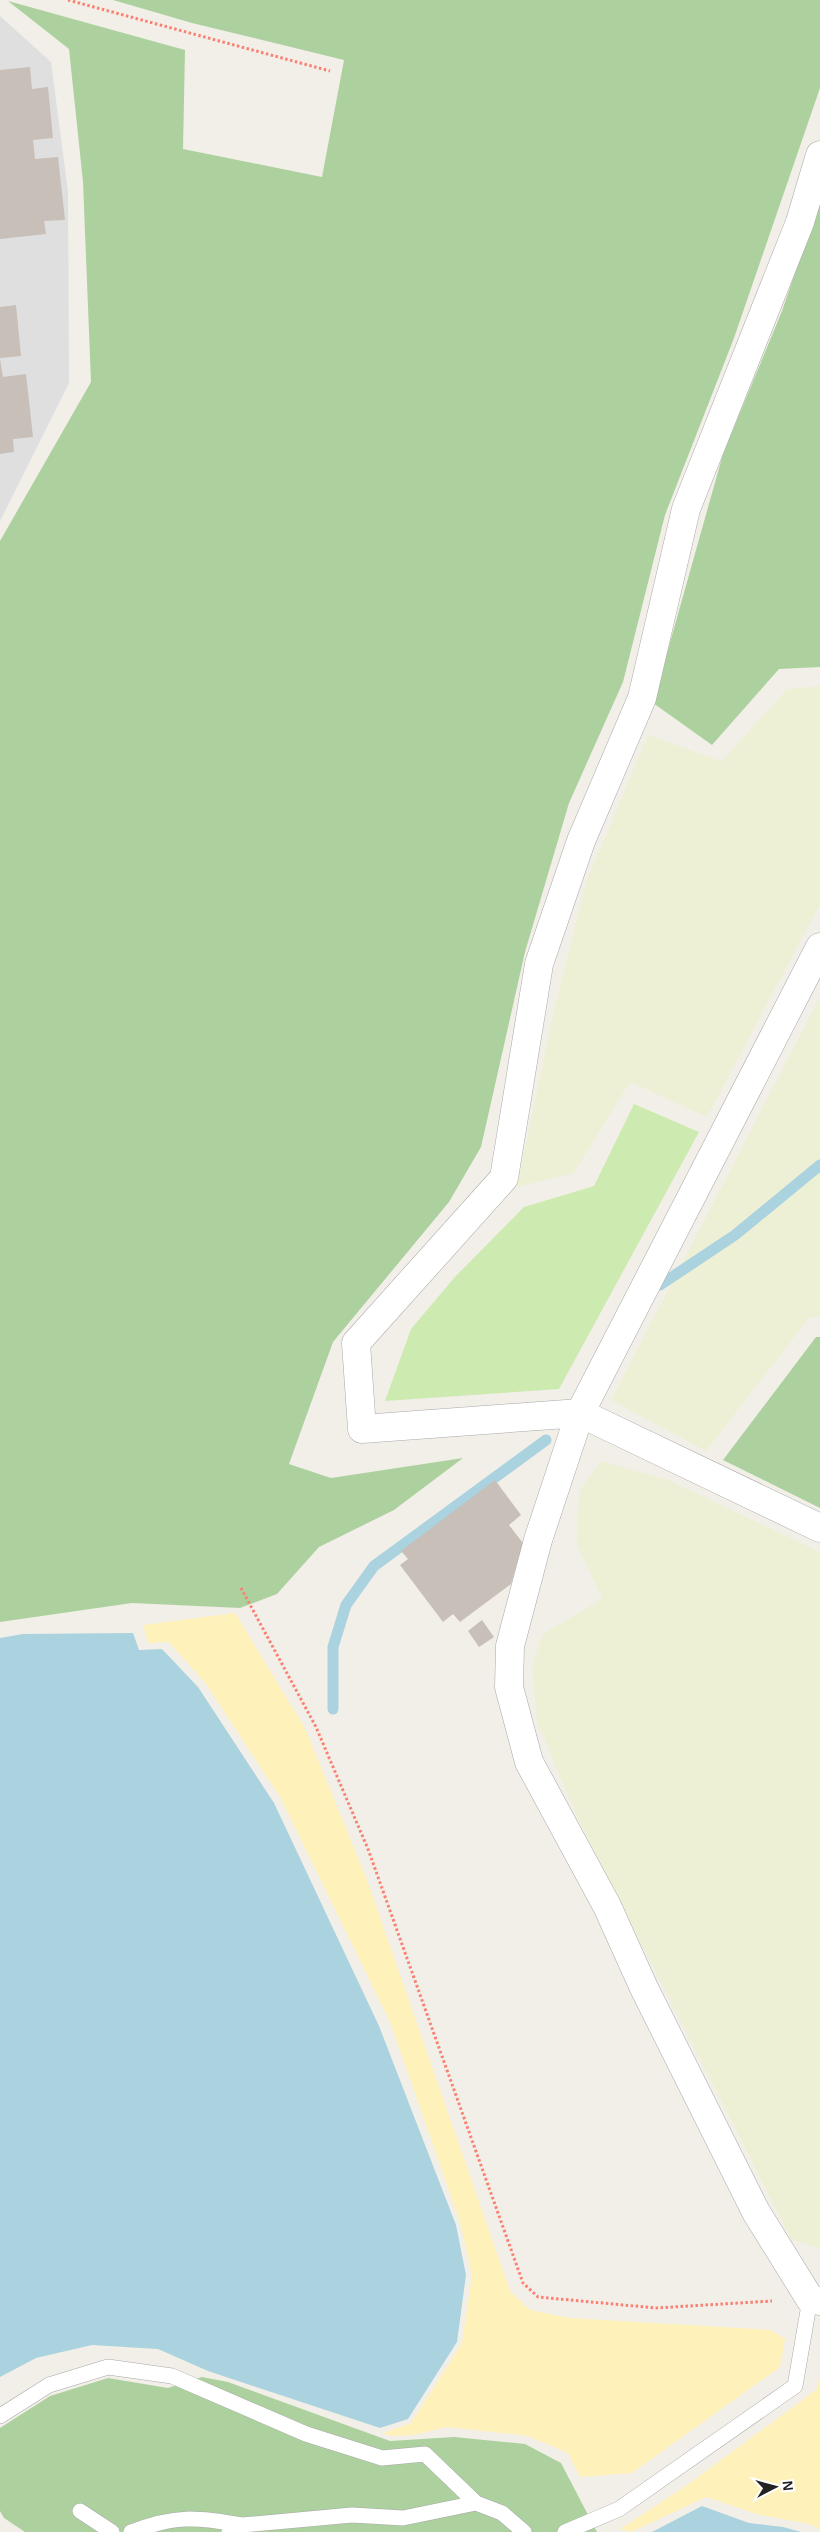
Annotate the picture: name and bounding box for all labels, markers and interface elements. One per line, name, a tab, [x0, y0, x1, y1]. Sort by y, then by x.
north arrow	[750, 2462, 800, 2512]
text: N	[779, 2480, 796, 2492]

